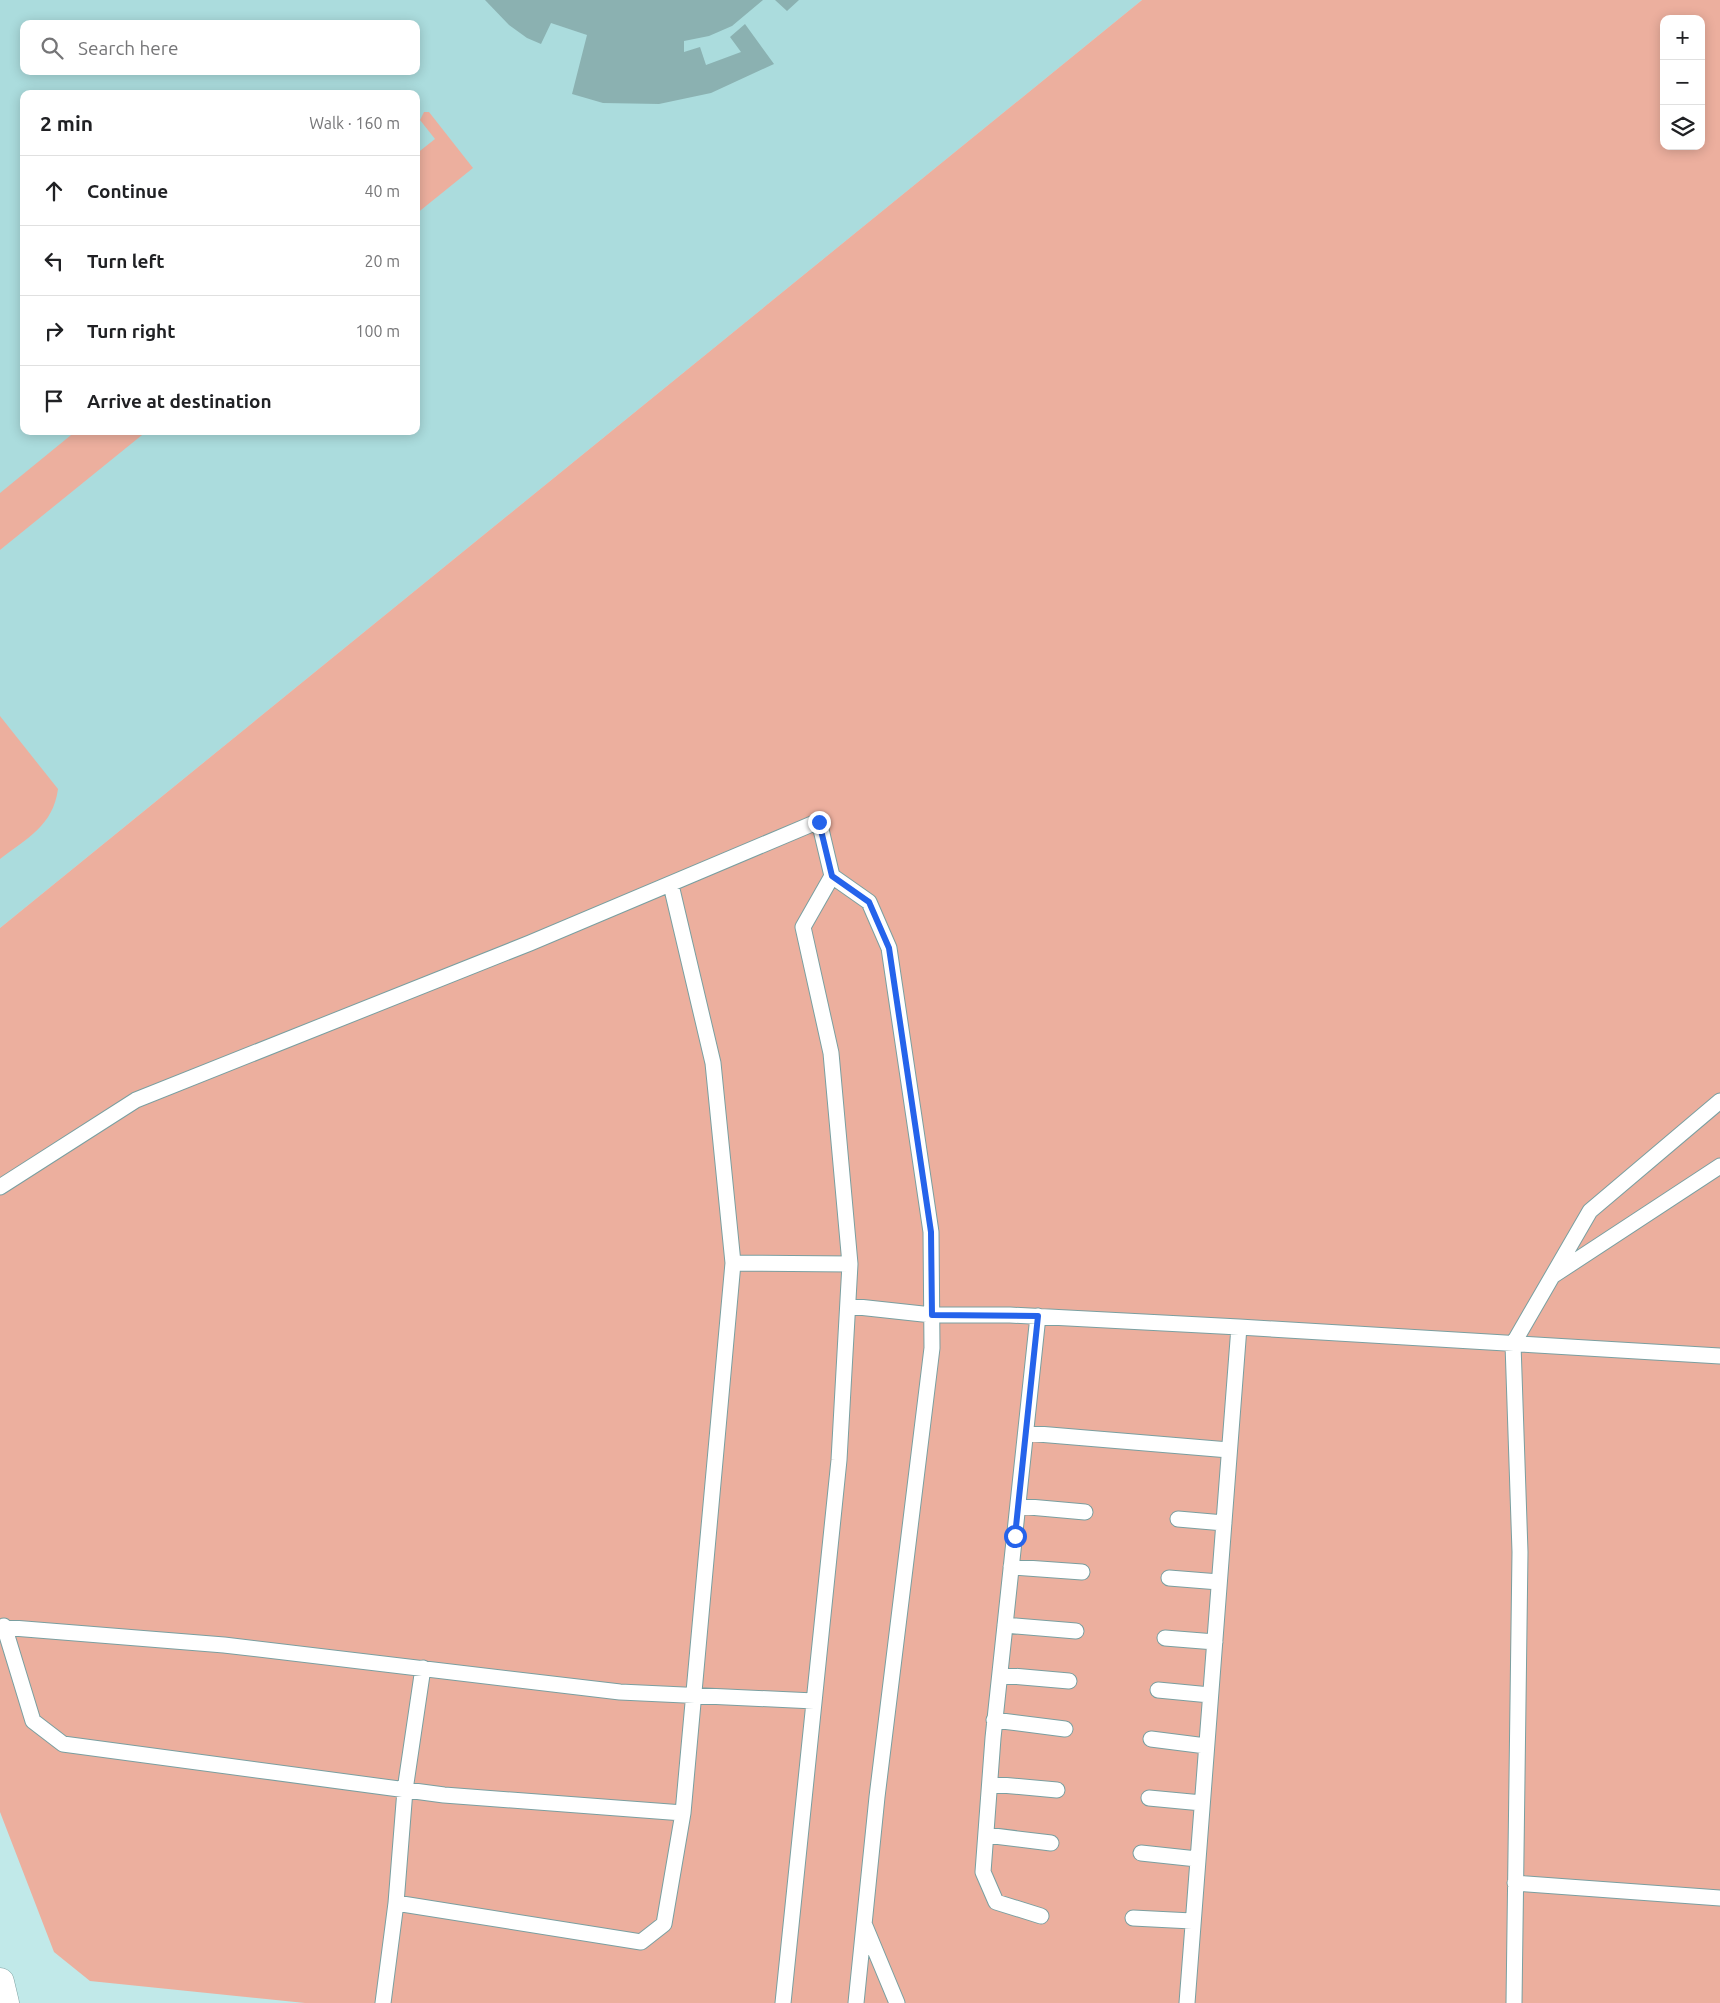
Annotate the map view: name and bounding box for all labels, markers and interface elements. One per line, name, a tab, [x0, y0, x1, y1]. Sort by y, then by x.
map controls	[1660, 15, 1705, 150]
button: +	[1660, 15, 1705, 60]
search box	[20, 20, 420, 75]
icon: search	[38, 34, 66, 62]
text: Search here	[78, 37, 178, 59]
button: −	[1660, 60, 1705, 105]
button: layers	[1660, 105, 1705, 150]
text: 2 min	[40, 111, 93, 135]
text: Walk · 160 m	[309, 114, 400, 132]
icon: ahead	[40, 177, 68, 205]
text: Continue	[87, 180, 168, 202]
text: 40 m	[364, 182, 400, 200]
icon: left	[40, 247, 68, 275]
text: Turn left	[87, 250, 165, 272]
text: 20 m	[364, 252, 400, 270]
icon: right	[40, 317, 68, 345]
text: Turn right	[87, 320, 175, 342]
text: 100 m	[355, 322, 400, 340]
icon: arrive	[40, 387, 68, 415]
text: Arrive at destination	[87, 390, 272, 412]
route end	[808, 811, 831, 834]
route start	[1004, 1525, 1027, 1548]

